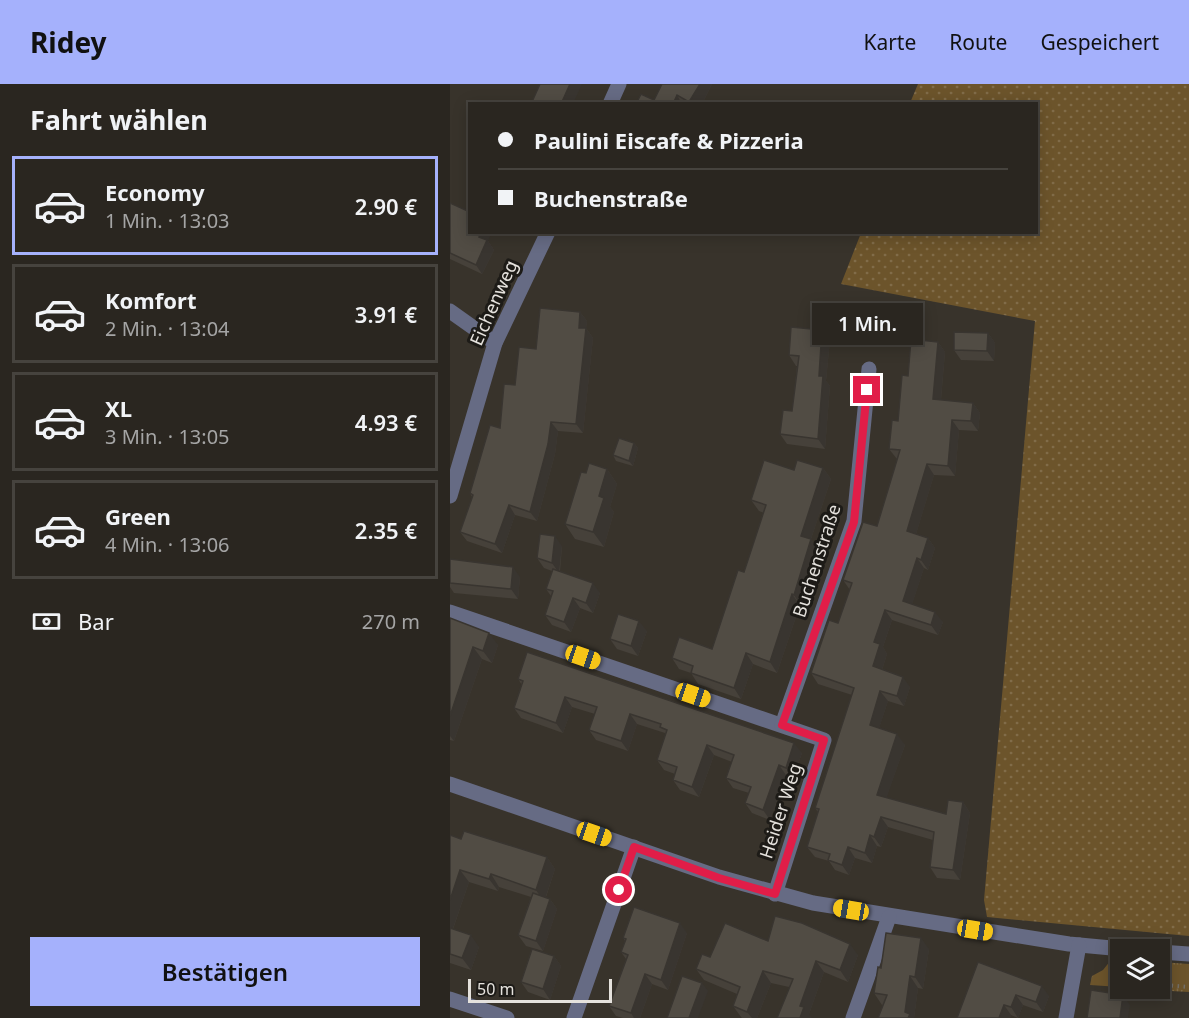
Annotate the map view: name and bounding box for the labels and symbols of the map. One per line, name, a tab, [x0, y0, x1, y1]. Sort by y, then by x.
street label: Eichenweg	[464, 256, 523, 349]
callout: 1 Min.	[812, 303, 922, 345]
route end	[853, 376, 880, 403]
street label: Buchenstraße	[786, 501, 846, 620]
car	[563, 643, 603, 671]
car	[673, 681, 713, 709]
street label: Heider Weg	[753, 760, 807, 862]
car	[574, 820, 614, 848]
route start	[605, 876, 632, 903]
car	[832, 898, 870, 922]
car	[956, 918, 994, 942]
scale bar	[468, 976, 612, 1004]

